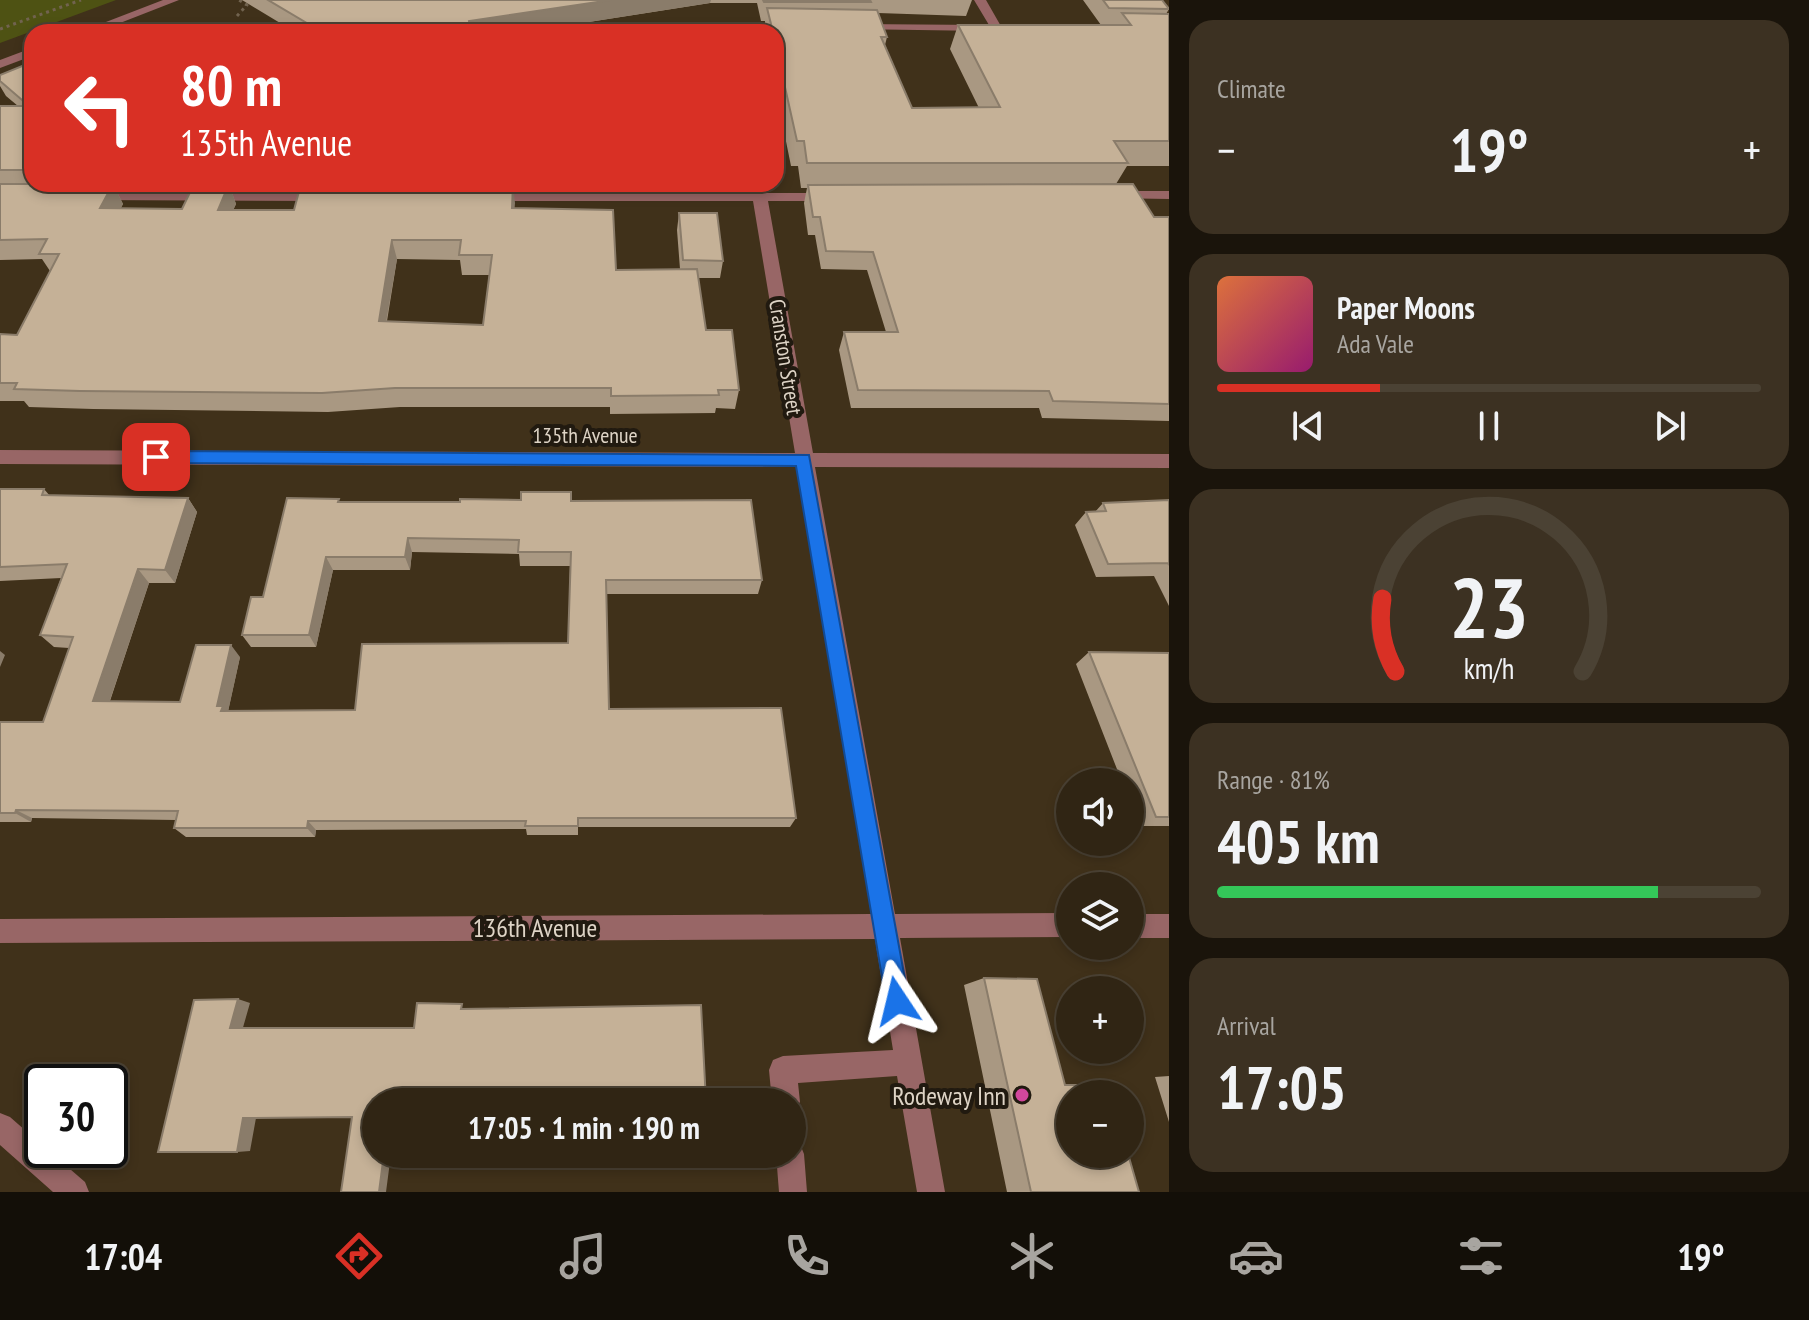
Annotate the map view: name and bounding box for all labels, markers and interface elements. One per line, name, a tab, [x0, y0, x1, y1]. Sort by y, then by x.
text: 80 m	[180, 49, 282, 121]
icon: left	[48, 56, 152, 160]
text: Climate	[1217, 72, 1286, 105]
text: 19°	[1449, 111, 1529, 189]
text: 135th Avenue	[180, 119, 352, 166]
text: −	[1217, 121, 1235, 178]
text: +	[1743, 121, 1761, 178]
text: Paper Moons	[1337, 288, 1475, 327]
street label: Cranston Street	[763, 297, 809, 417]
text: Ada Vale	[1337, 327, 1414, 360]
icon: previous	[1286, 404, 1330, 448]
icon: pause	[1467, 404, 1511, 448]
icon: next	[1648, 404, 1692, 448]
street label: 135th Avenue	[532, 421, 638, 449]
pin	[122, 423, 190, 491]
icon: arrive	[134, 435, 178, 479]
text: 23	[1449, 553, 1529, 661]
text: km/h	[1464, 650, 1514, 687]
text: Range · 81%	[1217, 763, 1330, 796]
map controls	[1056, 768, 1144, 1168]
button: sound	[1056, 768, 1144, 856]
text: 405 km	[1217, 802, 1380, 880]
button: layers	[1056, 872, 1144, 960]
street label: 136th Avenue	[473, 911, 597, 944]
position arrow	[855, 959, 939, 1043]
button: +	[1056, 976, 1144, 1064]
text: Arrival	[1217, 1009, 1276, 1042]
text: 17:05	[1217, 1048, 1347, 1126]
speed limit sign: 30	[24, 1064, 128, 1168]
place label: Rodeway Inn	[892, 1079, 1006, 1112]
button: −	[1056, 1080, 1144, 1168]
marker: Rodeway Inn	[1013, 1086, 1031, 1104]
text: 17:05 · 1 min · 190 m	[468, 1108, 700, 1147]
icon: directions	[331, 1228, 387, 1284]
icon: music	[555, 1228, 611, 1284]
icon: phone	[779, 1228, 835, 1284]
icon: climate	[1004, 1228, 1060, 1284]
icon: car	[1228, 1228, 1284, 1284]
icon: filters	[1453, 1228, 1509, 1284]
text: 17:04	[84, 1233, 162, 1280]
text: 19°	[1677, 1233, 1725, 1280]

